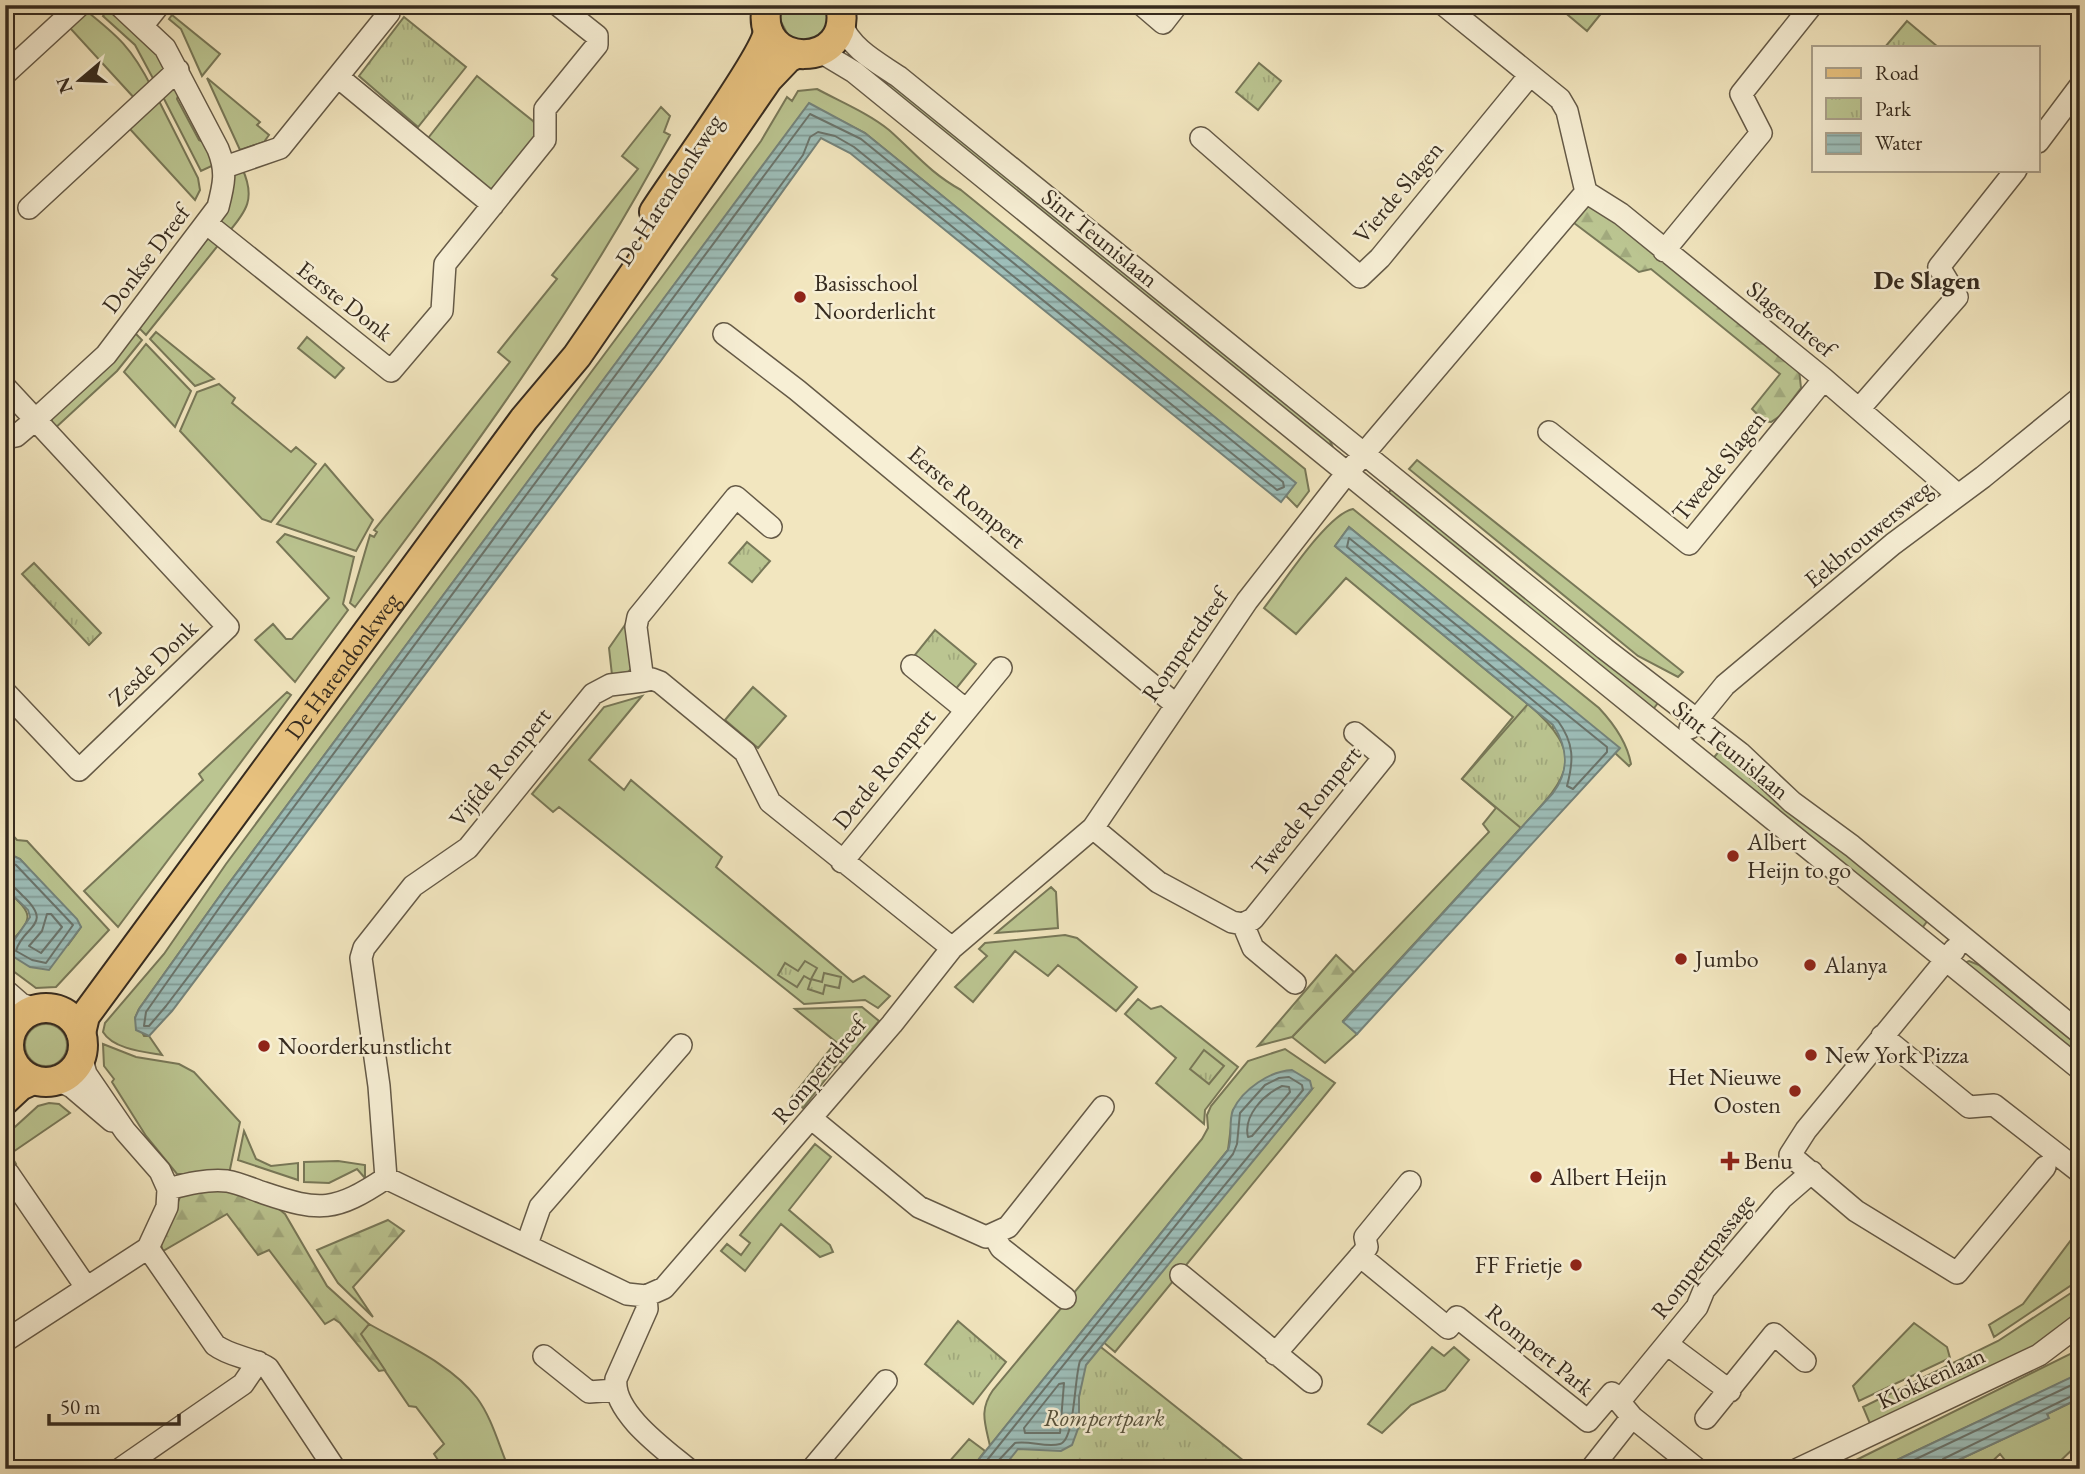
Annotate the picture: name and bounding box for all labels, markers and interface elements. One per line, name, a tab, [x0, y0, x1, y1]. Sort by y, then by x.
north arrow	[46, 46, 116, 116]
legend	[1812, 46, 2039, 172]
text: Road	[1875, 59, 1919, 86]
text: N	[50, 73, 79, 97]
text: Park	[1875, 95, 1912, 122]
street label: De Harendonkweg	[608, 107, 730, 272]
text: Water	[1875, 129, 1922, 156]
street label: Vierde Slagen	[1346, 134, 1450, 249]
street label: Sint Teunislaan	[1036, 181, 1165, 294]
street label: Donkse Dreef	[95, 196, 199, 319]
street label: Eerste Donk	[291, 253, 400, 348]
district label: De Slagen	[1874, 263, 1981, 297]
place label: Basisschool Noorderlicht	[814, 267, 936, 326]
street label: Slagendreef	[1741, 273, 1845, 366]
marker: Basisschool Noorderlicht	[792, 289, 808, 305]
street label: Tweede Slagen	[1665, 404, 1773, 527]
street label: Eerste Rompert	[902, 438, 1033, 555]
street label: Eekbrouwersweg	[1798, 472, 1938, 594]
street label: Rompertdreef	[1134, 579, 1237, 707]
street label: De Harendonkweg	[278, 585, 407, 745]
street label: Zesde Donk	[102, 612, 204, 713]
street label: Sint Teunislaan	[1667, 693, 1796, 806]
street label: Vijfde Rompert	[442, 700, 558, 833]
street label: Derde Rompert	[825, 702, 942, 835]
street label: Tweede Rompert	[1244, 739, 1368, 882]
place label: Albert Heijn to go	[1746, 826, 1851, 885]
marker: Albert Heijn to go	[1725, 848, 1741, 864]
place label: Jumbo	[1693, 943, 1759, 974]
place label: Alanya	[1823, 949, 1888, 980]
marker: Jumbo	[1673, 951, 1689, 967]
marker: Alanya	[1802, 957, 1818, 973]
street label: Rompertdreef	[765, 1007, 875, 1130]
place label: Noorderkunstlicht	[278, 1030, 452, 1061]
marker: Noorderkunstlicht	[256, 1038, 272, 1054]
place label: New York Pizza	[1825, 1039, 1969, 1070]
marker: New York Pizza	[1803, 1047, 1819, 1063]
place label: Het Nieuwe Oosten	[1668, 1061, 1781, 1120]
marker: Het Nieuwe Oosten	[1787, 1083, 1803, 1099]
place label: Benu	[1744, 1145, 1793, 1176]
marker: Benu	[1722, 1153, 1738, 1169]
place label: Albert Heijn	[1549, 1161, 1668, 1192]
marker: Albert Heijn	[1528, 1169, 1544, 1185]
street label: Rompertpassage	[1644, 1186, 1761, 1325]
place label: FF Frietje	[1475, 1249, 1562, 1280]
marker: FF Frietje	[1568, 1257, 1584, 1273]
street label: Rompert Park	[1480, 1296, 1601, 1403]
street label: Klokkenlaan	[1872, 1339, 1990, 1416]
scale bar	[49, 1383, 178, 1427]
text: 50 m	[60, 1393, 101, 1420]
park label: Rompertpark	[1043, 1402, 1165, 1433]

